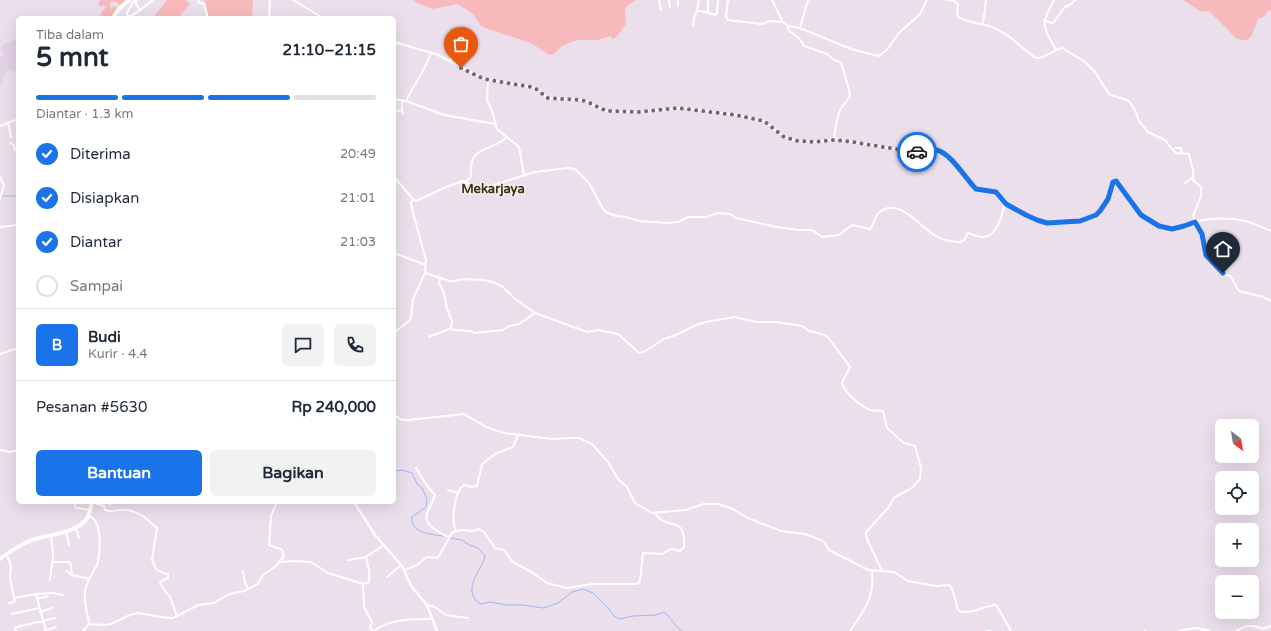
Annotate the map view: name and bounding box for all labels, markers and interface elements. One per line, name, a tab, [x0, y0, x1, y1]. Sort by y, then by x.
text: Tiba dalam	[36, 27, 104, 43]
pin	[444, 27, 478, 68]
icon: bag	[450, 33, 472, 55]
text: 21:10–21:15	[283, 41, 376, 59]
text: 5 mnt	[36, 42, 108, 73]
text: Diantar · 1.3 km	[36, 106, 133, 122]
courier	[897, 132, 937, 172]
icon: car	[906, 141, 928, 163]
icon: check	[36, 143, 58, 165]
text: Diterima	[70, 145, 131, 163]
text: 20:49	[340, 146, 376, 162]
district label: Mekarjaya	[461, 181, 525, 197]
icon: check	[36, 187, 58, 209]
text: Disiapkan	[70, 189, 139, 207]
text: 21:01	[340, 190, 376, 206]
icon: check	[36, 231, 58, 253]
pin	[1206, 232, 1240, 273]
text: Diantar	[70, 233, 122, 251]
text: 21:03	[340, 234, 376, 250]
icon: home	[1212, 238, 1234, 260]
text: Sampai	[70, 277, 123, 295]
button: chat	[282, 324, 324, 366]
button: phone	[334, 324, 376, 366]
text: Budi	[88, 328, 121, 346]
text: B	[52, 336, 62, 354]
text: Kurir · 4.4	[88, 346, 147, 362]
text: Pesanan #5630	[36, 398, 147, 416]
text: Rp 240,000	[292, 398, 376, 416]
north arrow	[1215, 419, 1259, 463]
map controls	[1215, 419, 1259, 619]
button: Bantuan	[36, 450, 202, 496]
button: Bagikan	[210, 450, 376, 496]
button: locate	[1215, 471, 1259, 515]
button: +	[1215, 523, 1259, 567]
button: −	[1215, 575, 1259, 619]

